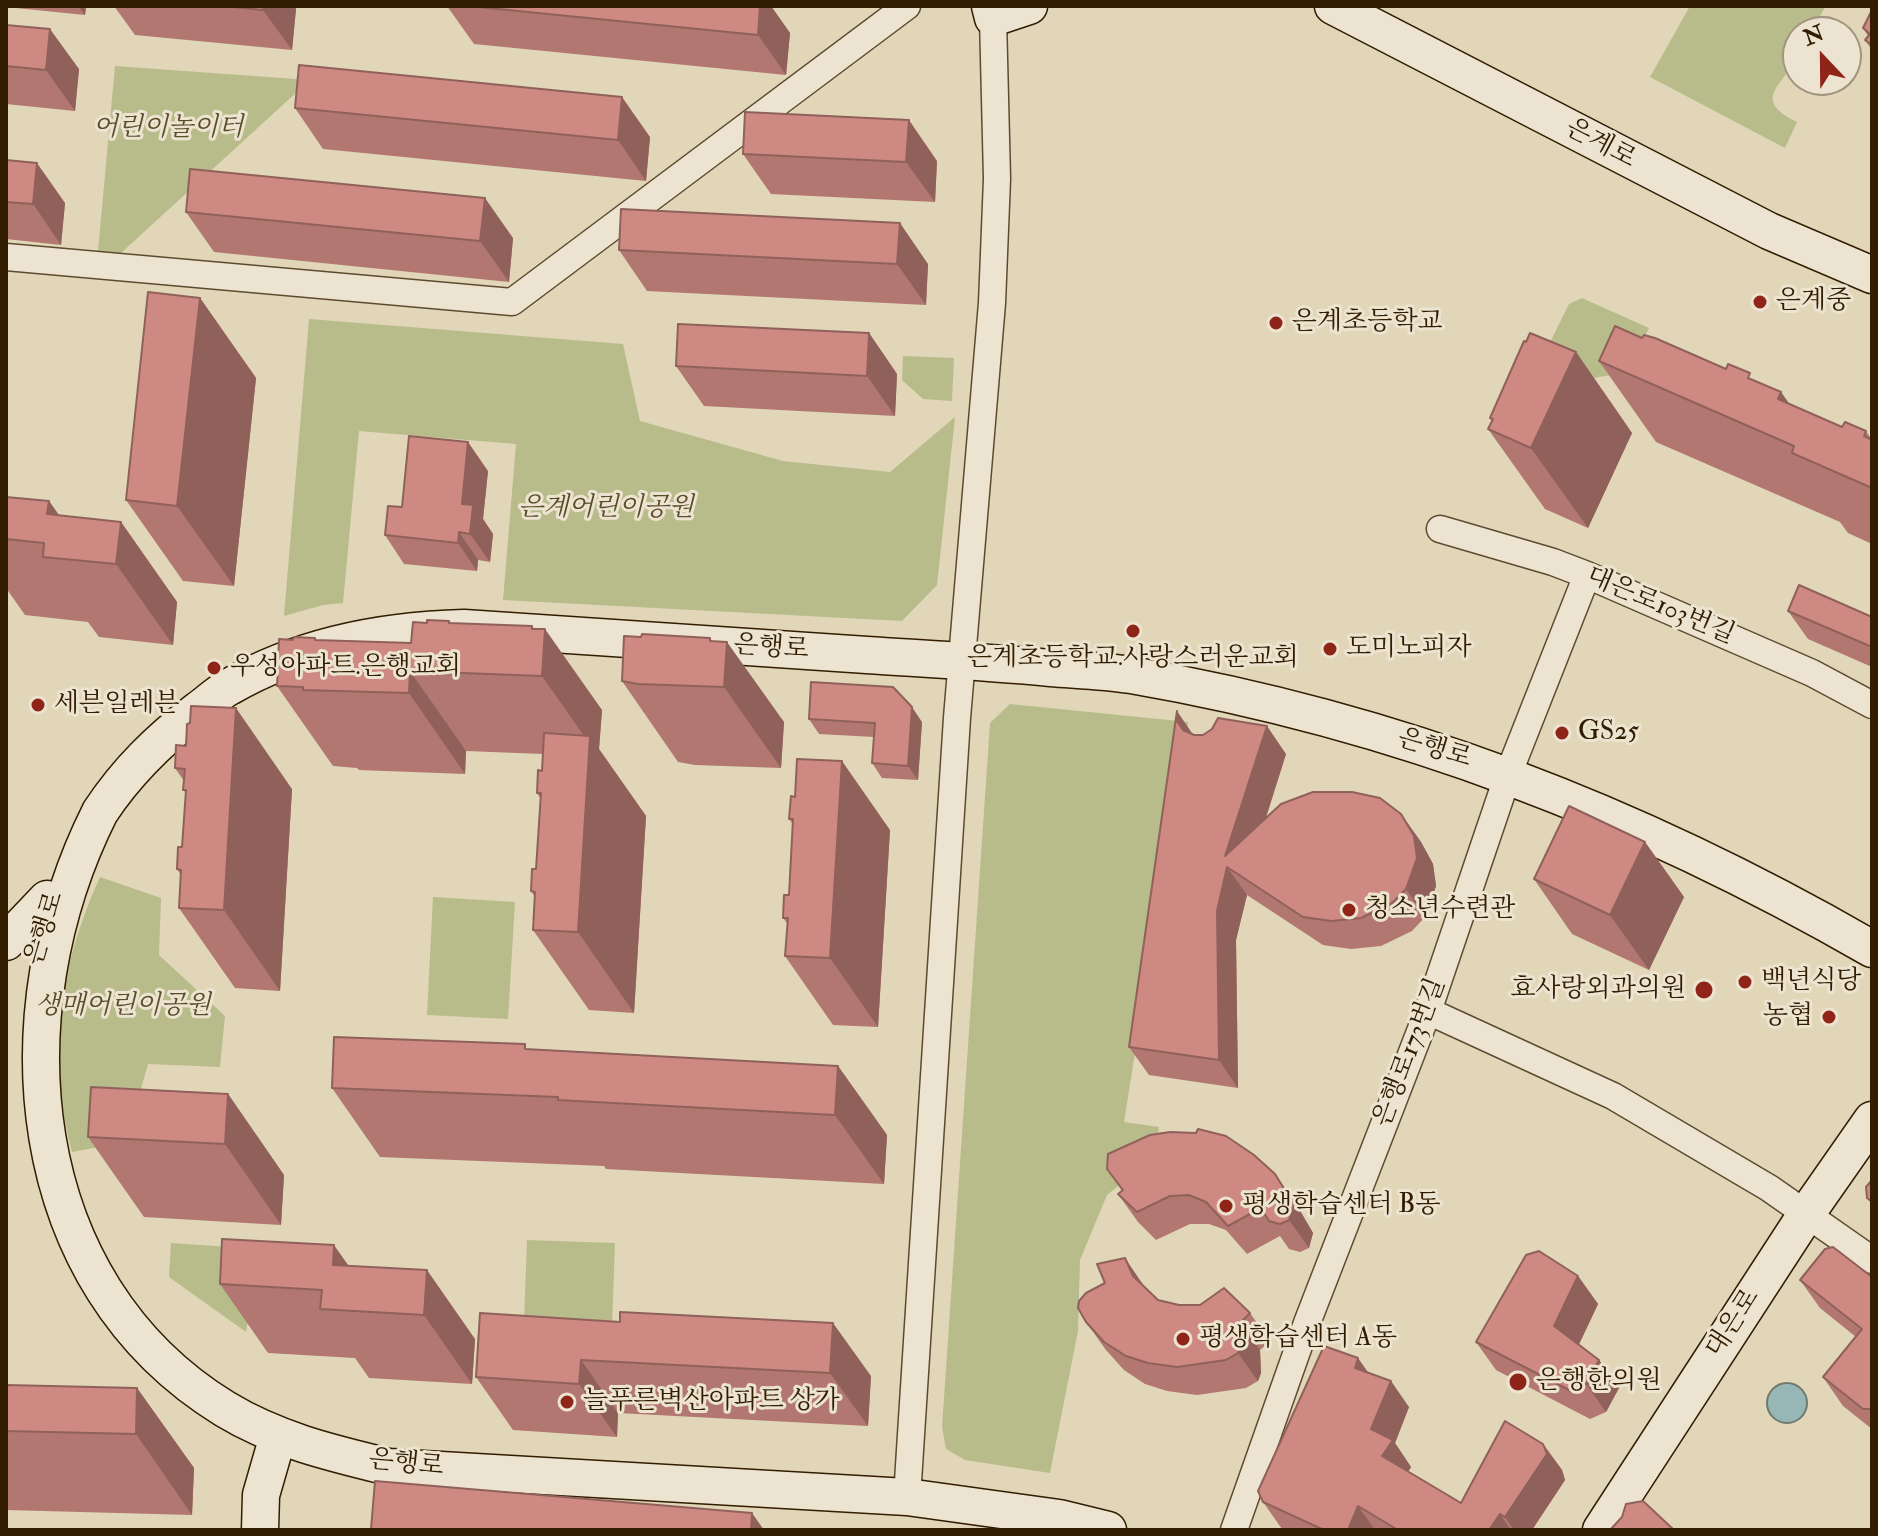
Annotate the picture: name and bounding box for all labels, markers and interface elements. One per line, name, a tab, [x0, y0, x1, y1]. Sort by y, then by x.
north arrow	[1782, 16, 1862, 96]
text: N	[1799, 19, 1828, 52]
park label: 어린이놀이터	[93, 113, 243, 145]
street label: 은계로	[1559, 114, 1641, 176]
place label: 은계중	[1776, 286, 1851, 318]
marker: 은계중	[1751, 293, 1769, 311]
place label: 은계초등학교	[1292, 307, 1443, 339]
marker: 은계초등학교	[1267, 314, 1285, 332]
park label: 은계어린이공원	[518, 493, 694, 525]
street label: 대은로103번길	[1581, 562, 1739, 652]
marker: 은계초등학교.사랑스러운교회	[1124, 622, 1142, 640]
street label: 은행로	[732, 631, 810, 667]
place label: 도미노피자	[1346, 633, 1472, 665]
marker: 도미노피자	[1321, 640, 1339, 658]
place label: 은계초등학교.사랑스러운교회	[967, 643, 1299, 675]
place label: 우성아파트.은행교회	[230, 652, 461, 684]
marker: 우성아파트.은행교회	[205, 659, 223, 677]
place label: 세븐일레븐	[54, 689, 180, 721]
marker: 세븐일레븐	[29, 696, 47, 714]
place label: GS25	[1578, 717, 1639, 749]
street label: 은행로	[1393, 724, 1475, 776]
marker: GS25	[1553, 724, 1571, 742]
street label: 은행로	[20, 888, 72, 970]
place label: 청소년수련관	[1365, 894, 1516, 926]
marker: 청소년수련관	[1340, 901, 1358, 919]
place label: 백년식당	[1761, 966, 1861, 998]
marker: 백년식당	[1736, 973, 1754, 991]
street label: 은행로173번길	[1368, 974, 1454, 1132]
place label: 효사랑외과의원	[1510, 974, 1686, 1006]
marker: 효사랑외과의원	[1693, 979, 1715, 1001]
park label: 생매어린이공원	[35, 991, 211, 1023]
place label: 농협	[1763, 1001, 1813, 1033]
marker: 농협	[1820, 1008, 1838, 1026]
place label: 평생학습센터 B동	[1242, 1190, 1440, 1222]
marker: 평생학습센터 B동	[1217, 1197, 1235, 1215]
street label: 대은로	[1700, 1284, 1768, 1364]
place label: 평생학습센터 A동	[1199, 1323, 1397, 1355]
marker: 평생학습센터 A동	[1174, 1330, 1192, 1348]
place label: 은행한의원	[1536, 1366, 1662, 1398]
marker: 은행한의원	[1507, 1371, 1529, 1393]
place label: 늘푸른벽산아파트 상가	[583, 1386, 840, 1418]
marker: 늘푸른벽산아파트 상가	[558, 1393, 576, 1411]
street label: 은행로	[367, 1446, 445, 1484]

